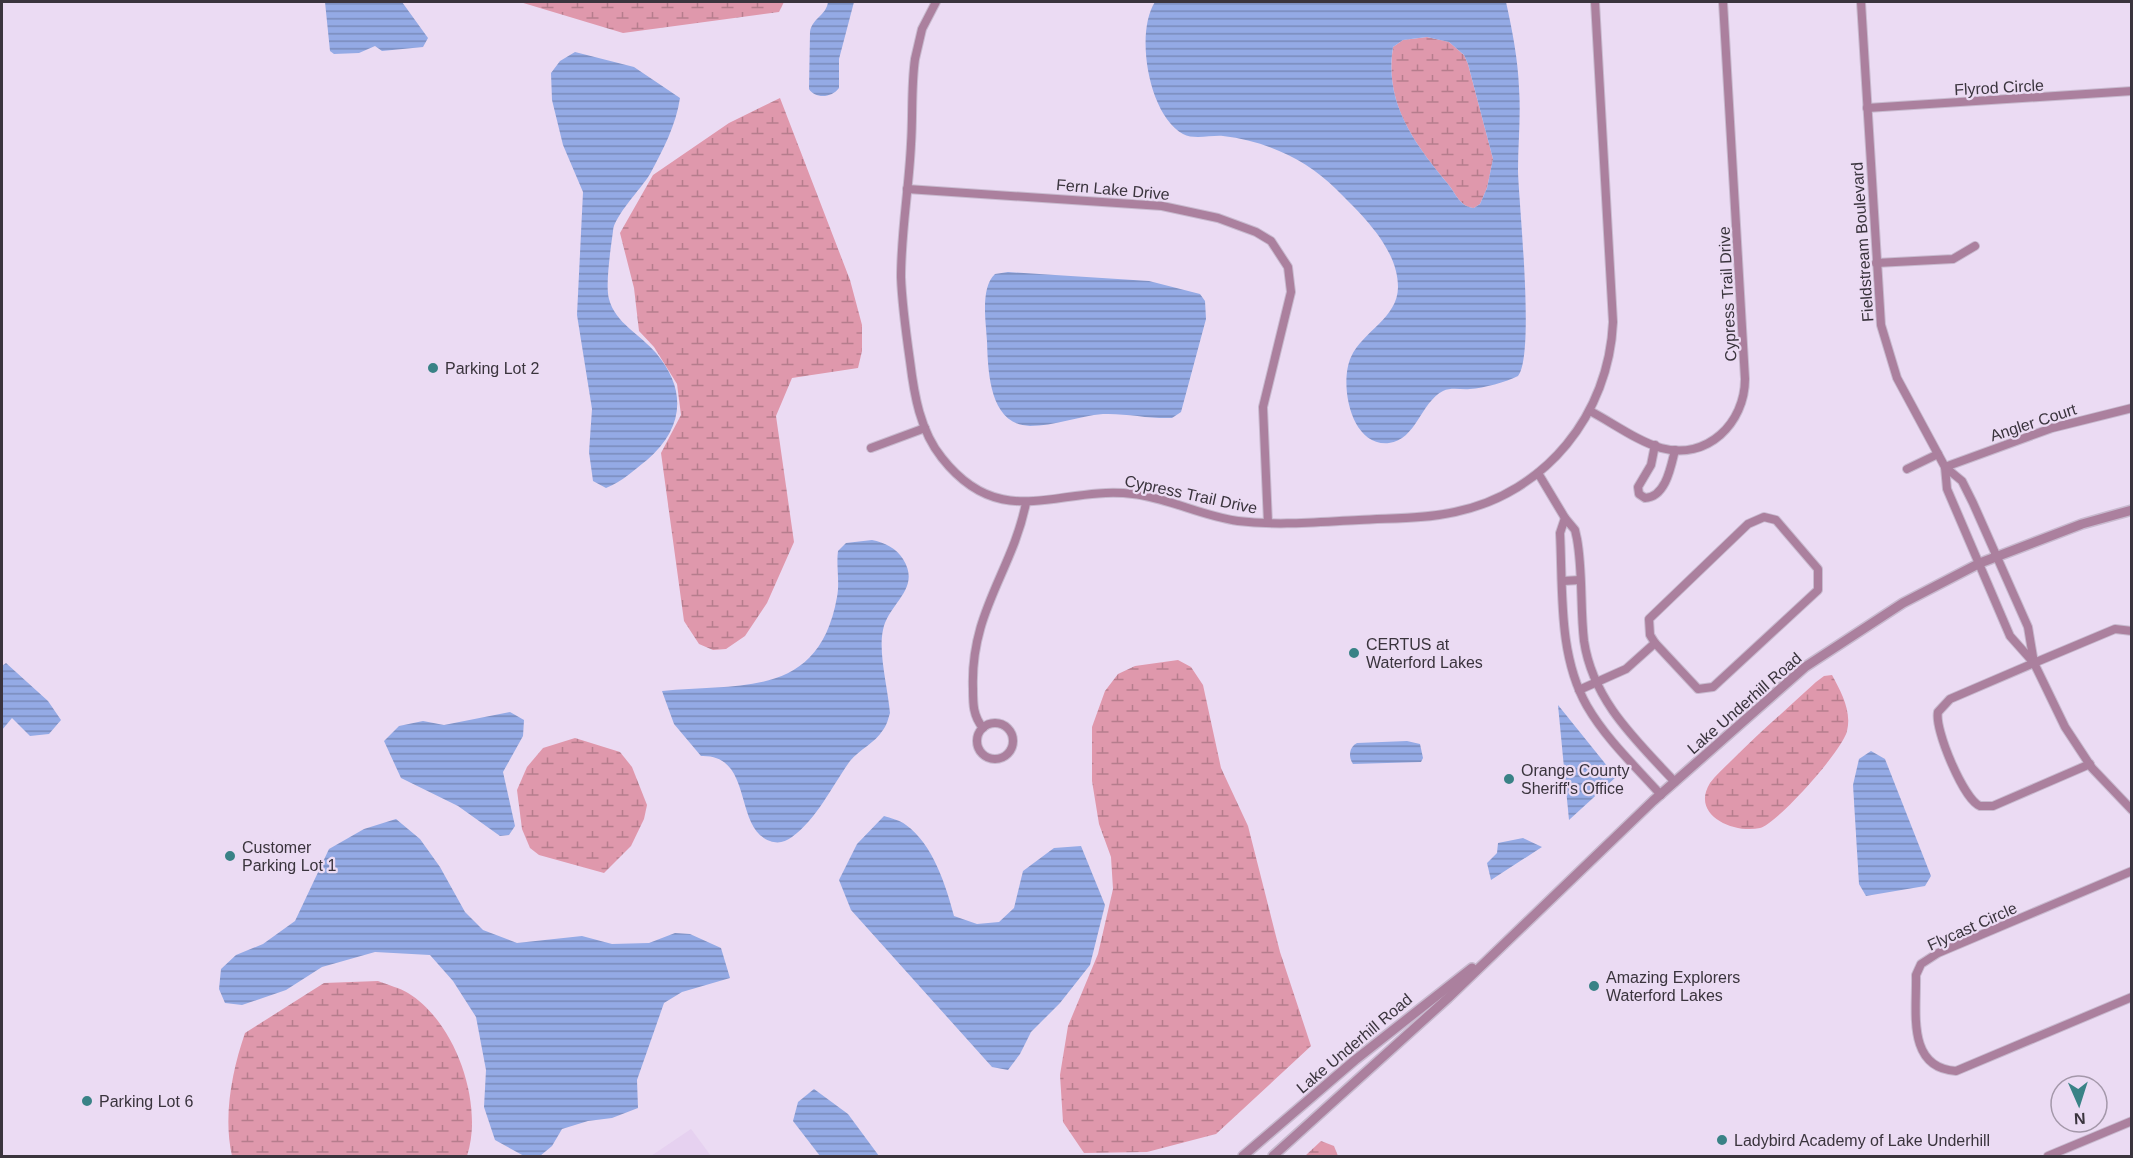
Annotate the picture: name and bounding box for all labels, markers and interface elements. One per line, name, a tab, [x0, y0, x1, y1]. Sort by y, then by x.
street label: Flyrod Circle	[1954, 77, 2044, 98]
street label: Fieldstream Boulevard	[1848, 162, 1877, 322]
street label: Fern Lake Drive	[1056, 176, 1170, 203]
street label: Cypress Trail Drive	[1715, 226, 1740, 362]
place label: Parking Lot 2	[445, 360, 539, 377]
marker: Parking Lot 2	[426, 361, 440, 375]
street label: Angler Court	[1988, 400, 2079, 444]
street label: Cypress Trail Drive	[1123, 472, 1259, 517]
place label: CERTUS at Waterford Lakes	[1366, 636, 1483, 671]
marker: CERTUS at Waterford Lakes	[1347, 646, 1361, 660]
street label: Lake Underhill Road	[1684, 649, 1805, 757]
place label: Orange County Sheriff's Office	[1521, 762, 1630, 797]
marker: Orange County Sheriff's Office	[1502, 772, 1516, 786]
place label: Customer Parking Lot 1	[242, 839, 336, 874]
marker: Customer Parking Lot 1	[223, 849, 237, 863]
street label: Flycast Circle	[1925, 899, 2020, 954]
place label: Amazing Explorers Waterford Lakes	[1606, 969, 1740, 1004]
marker: Amazing Explorers Waterford Lakes	[1587, 979, 1601, 993]
street label: Lake Underhill Road	[1293, 990, 1415, 1096]
north arrow	[2049, 1074, 2109, 1134]
place label: Parking Lot 6	[99, 1093, 193, 1110]
marker: Parking Lot 6	[80, 1094, 94, 1108]
text: N	[2074, 1110, 2086, 1127]
place label: Ladybird Academy of Lake Underhill	[1734, 1132, 1990, 1149]
marker: Ladybird Academy of Lake Underhill	[1715, 1133, 1729, 1147]

